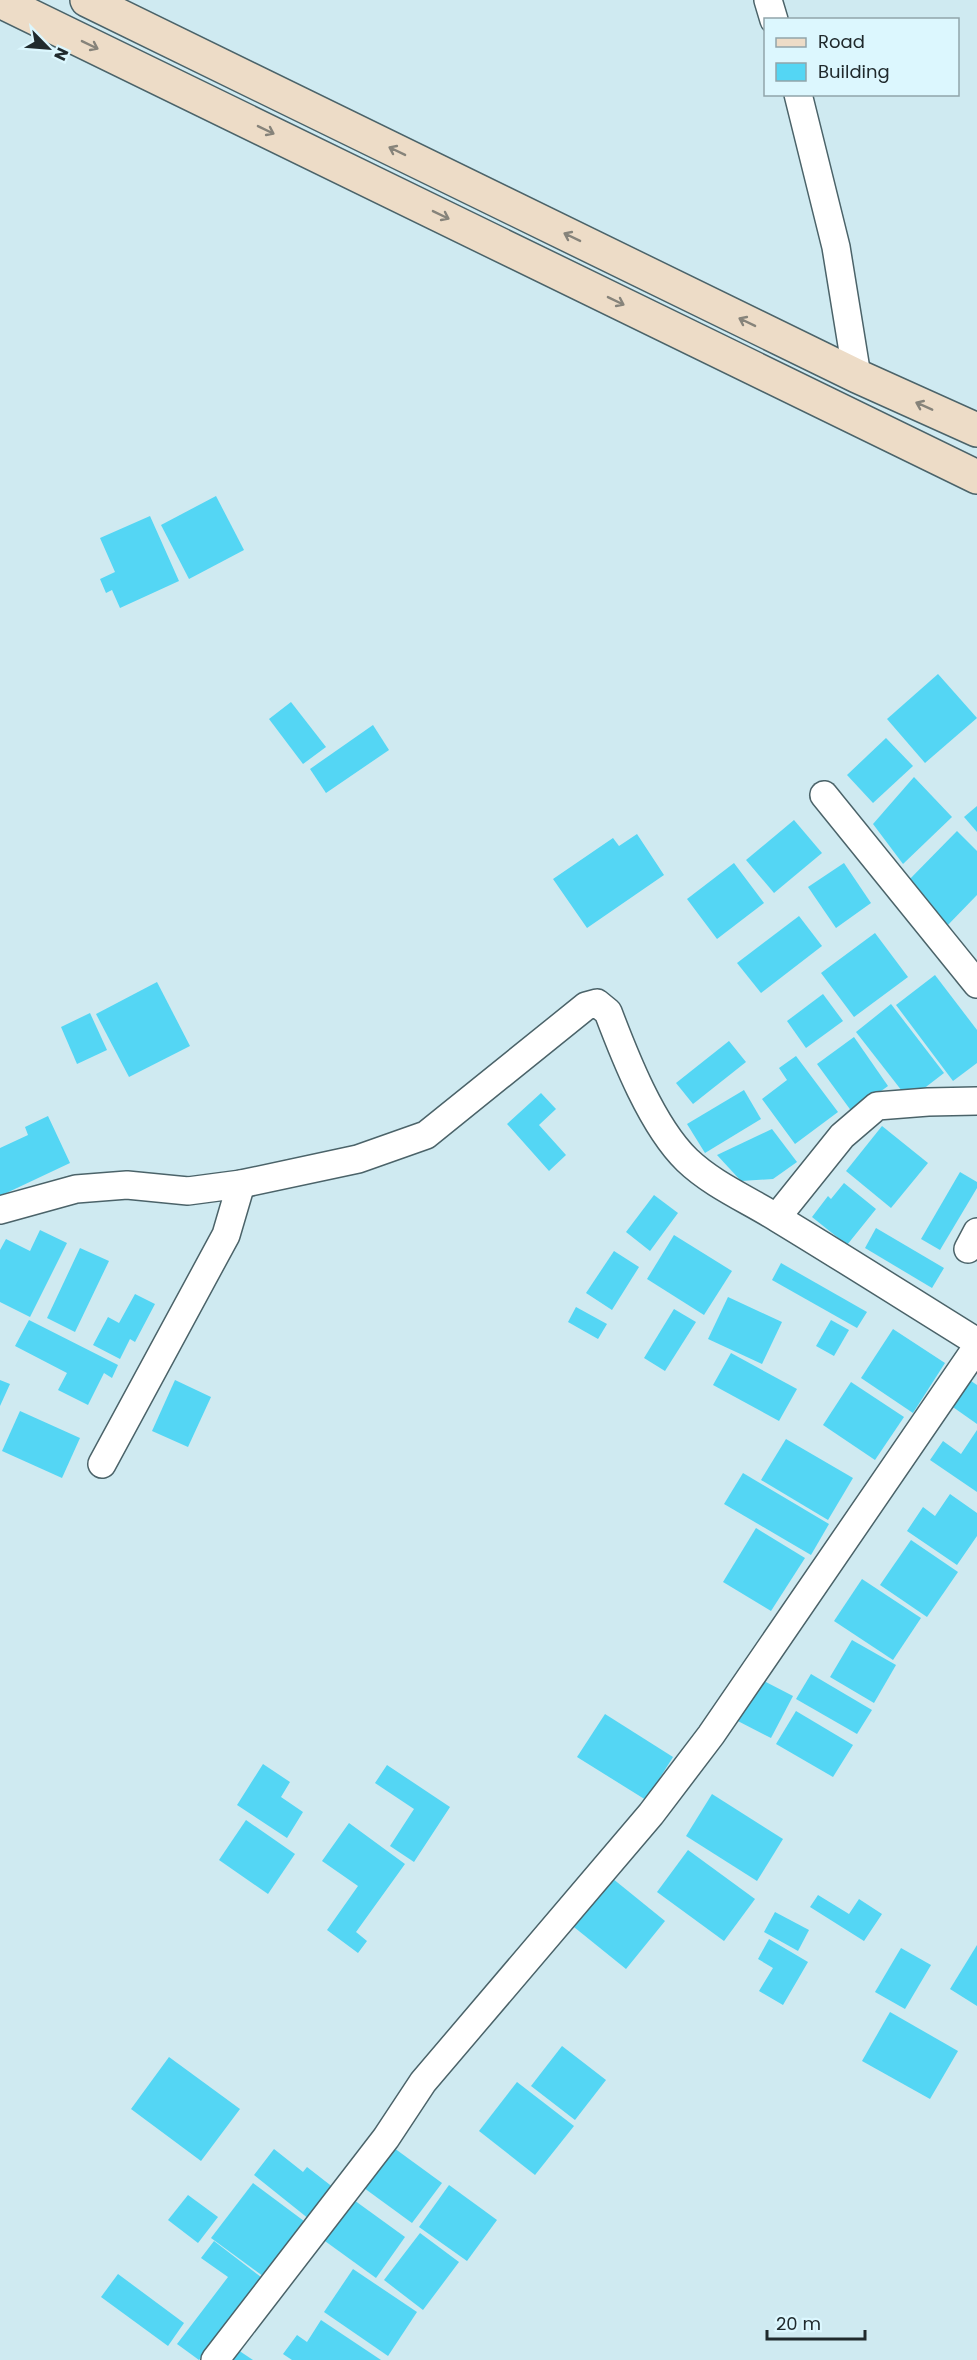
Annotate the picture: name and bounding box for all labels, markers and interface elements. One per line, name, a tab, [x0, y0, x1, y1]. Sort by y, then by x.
north arrow	[18, 18, 78, 78]
legend	[764, 18, 959, 96]
text: Road	[818, 29, 865, 54]
one-way arrow	[81, 39, 99, 51]
text: N	[48, 44, 74, 64]
text: Building	[818, 59, 890, 84]
one-way arrow	[256, 125, 274, 136]
one-way arrow	[388, 145, 406, 157]
one-way arrow	[431, 210, 449, 222]
one-way arrow	[564, 230, 582, 242]
one-way arrow	[607, 295, 625, 307]
one-way arrow	[739, 316, 757, 328]
one-way arrow	[915, 399, 933, 411]
scale bar	[767, 2303, 864, 2341]
text: 20 m	[776, 2311, 821, 2336]

